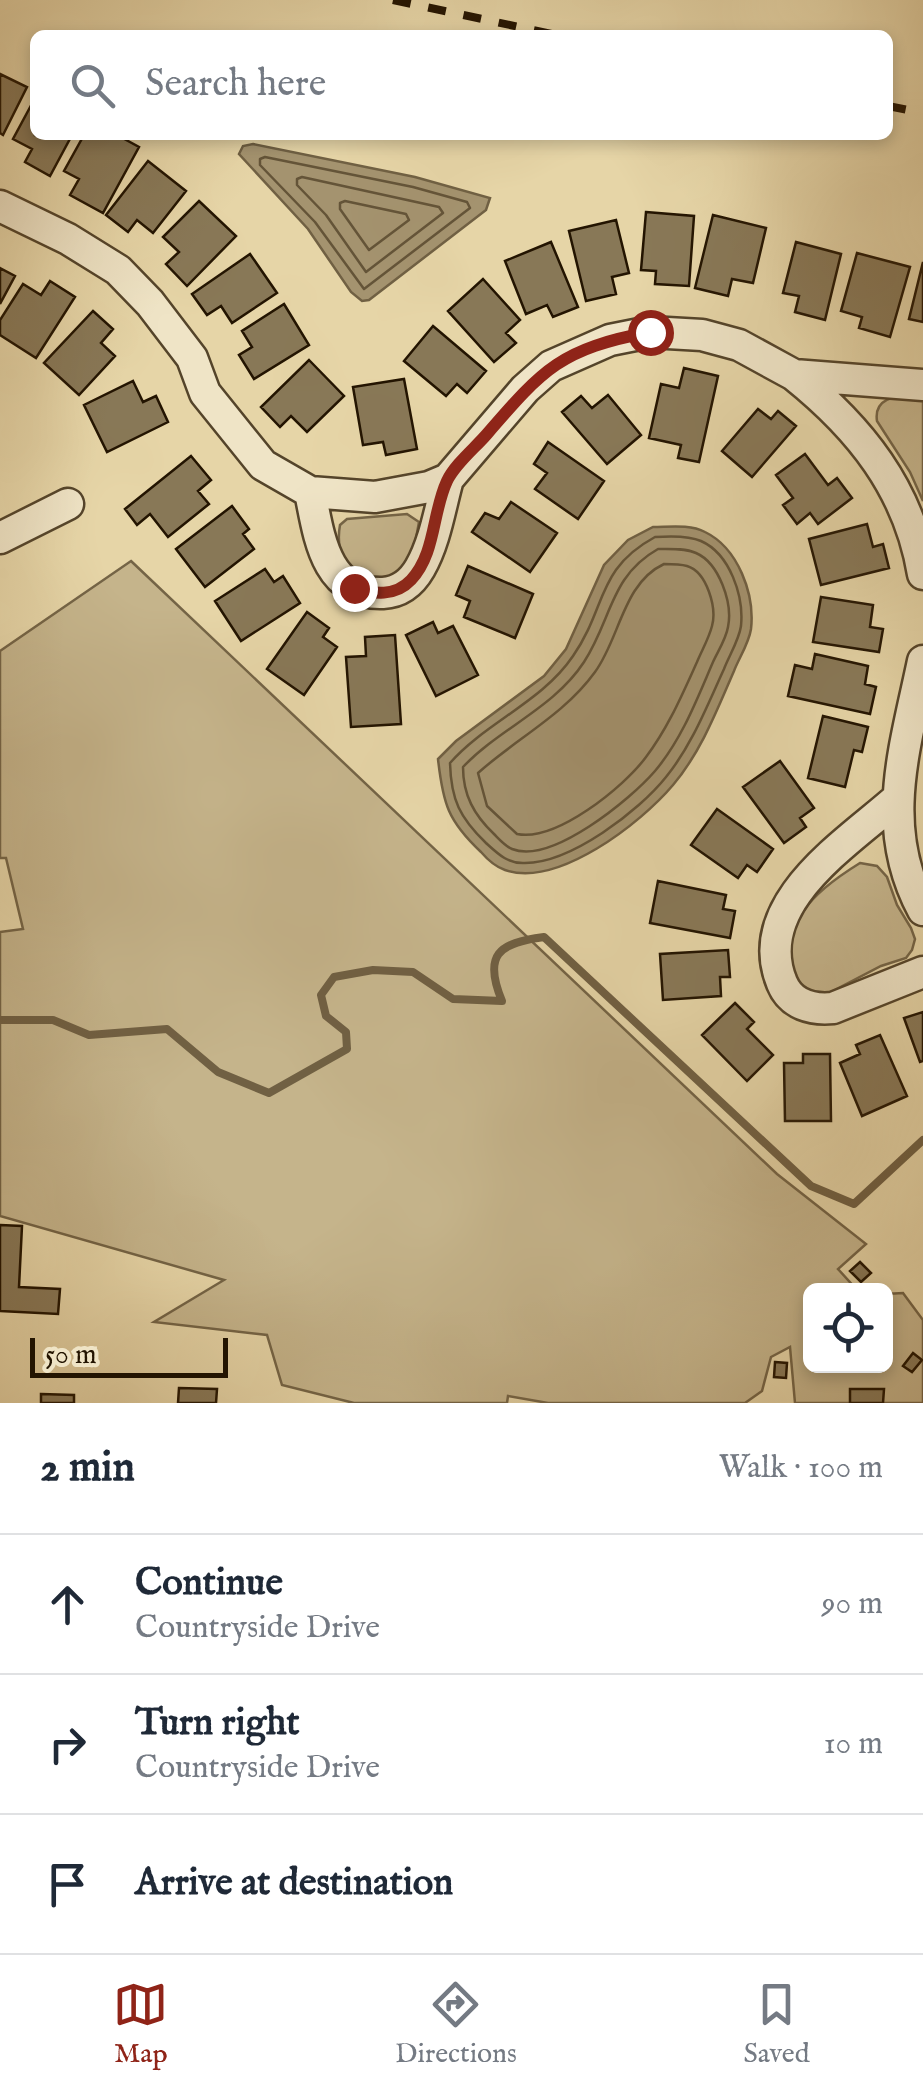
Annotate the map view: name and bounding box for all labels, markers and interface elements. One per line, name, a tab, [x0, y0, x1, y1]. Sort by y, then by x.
search box	[30, 30, 893, 140]
icon: search	[65, 58, 120, 113]
text: Search here	[145, 61, 326, 109]
route start	[628, 310, 674, 356]
route end	[332, 566, 378, 612]
map controls	[803, 1283, 893, 1373]
button: locate	[803, 1283, 893, 1373]
scale bar	[30, 1333, 228, 1378]
text: 50 m	[45, 1338, 97, 1373]
text: 2 min	[40, 1442, 135, 1495]
text: Walk · 100 m	[719, 1448, 883, 1489]
text: Continue	[135, 1560, 283, 1608]
icon: ahead	[40, 1577, 95, 1632]
text: 90 m	[822, 1584, 883, 1625]
text: Countryside Drive	[135, 1608, 380, 1649]
text: Turn right	[135, 1700, 299, 1748]
icon: right	[40, 1717, 95, 1772]
text: 10 m	[824, 1724, 883, 1765]
text: Countryside Drive	[135, 1748, 380, 1789]
icon: arrive	[40, 1857, 95, 1912]
text: Arrive at destination	[135, 1860, 453, 1908]
tab: Map	[113, 1977, 168, 2072]
tab: Directions	[395, 1977, 517, 2072]
tab: Saved	[743, 1977, 810, 2072]

